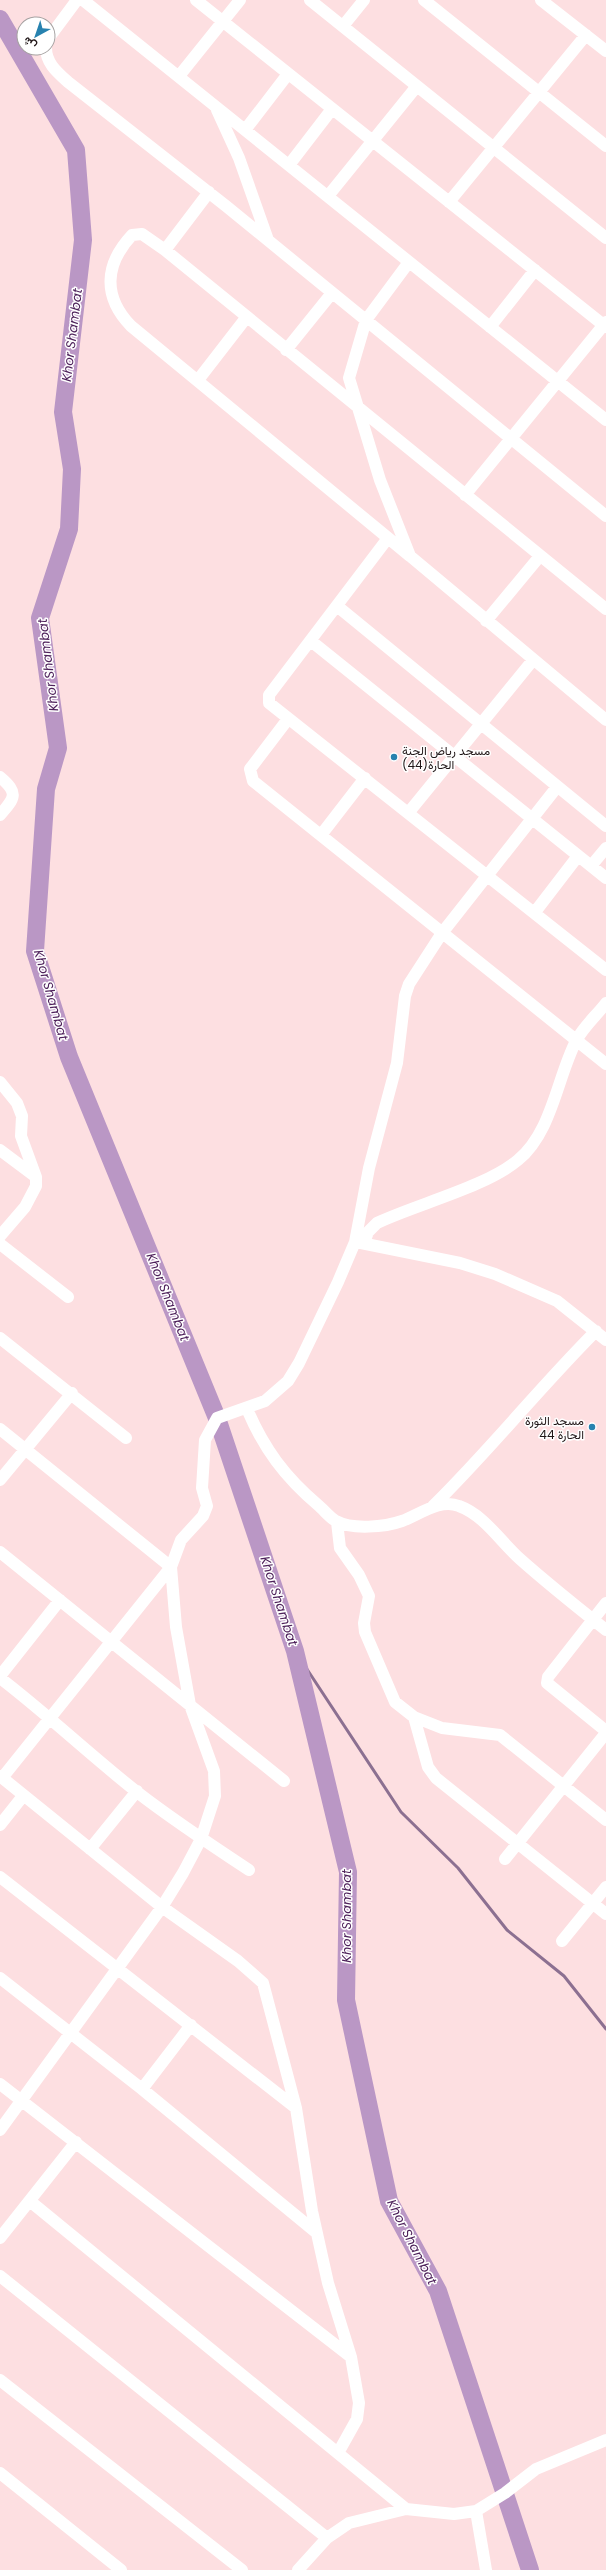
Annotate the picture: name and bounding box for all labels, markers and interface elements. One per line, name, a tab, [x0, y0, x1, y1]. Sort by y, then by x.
north arrow	[16, 16, 56, 56]
text: ش	[19, 33, 40, 54]
water label: Khor Shambat	[57, 287, 87, 383]
water label: Khor Shambat	[33, 617, 63, 713]
place label: مسجد رياض الجنة الحارة(44)	[402, 742, 490, 773]
marker: مسجد رياض الجنة الحارة(44)	[389, 752, 399, 762]
water label: Khor Shambat	[29, 947, 73, 1043]
water label: Khor Shambat	[142, 1250, 194, 1344]
place label: مسجد الثورة الحارة 44	[525, 1412, 584, 1443]
marker: مسجد الثورة الحارة 44	[587, 1422, 597, 1432]
water label: Khor Shambat	[256, 1554, 303, 1649]
water label: Khor Shambat	[337, 1869, 356, 1963]
water label: Khor Shambat	[382, 2196, 442, 2288]

